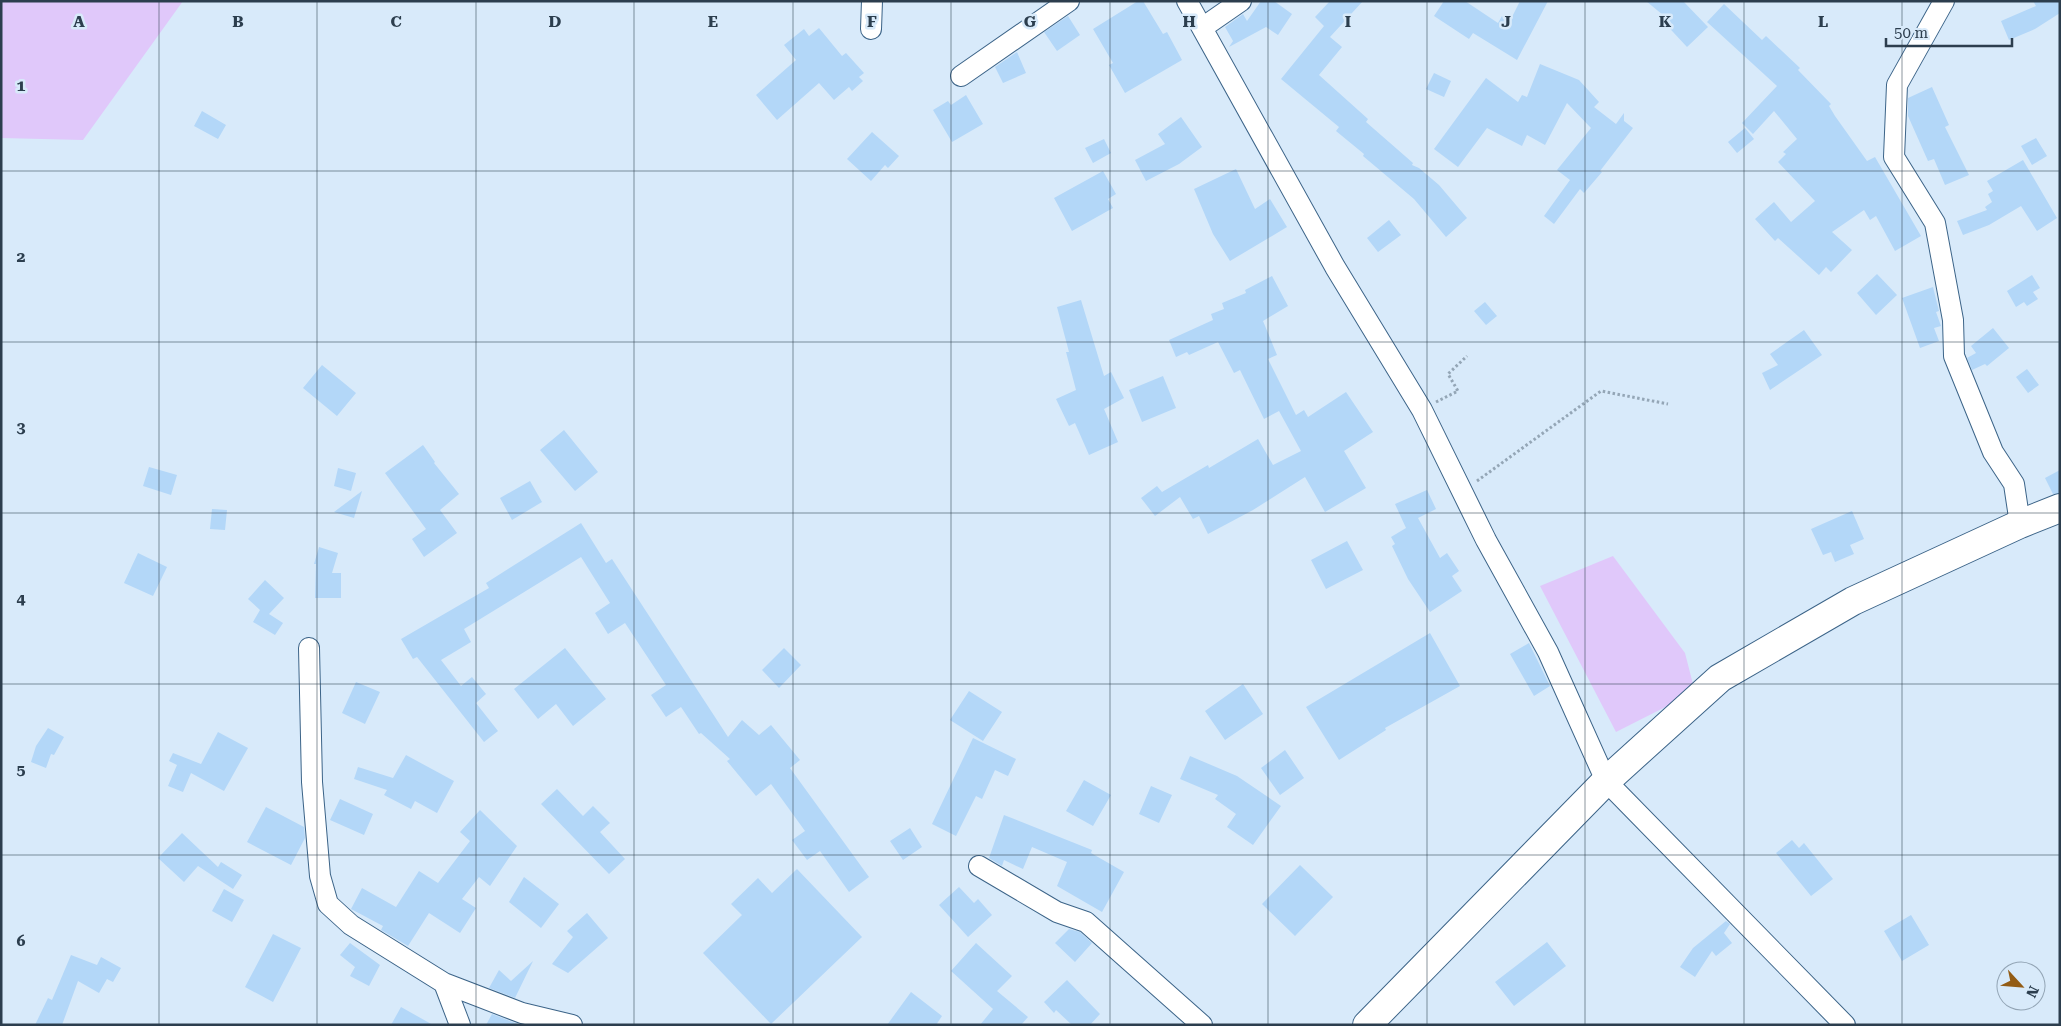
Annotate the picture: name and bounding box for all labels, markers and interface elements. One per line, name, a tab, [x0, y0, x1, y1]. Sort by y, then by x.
text: A	[73, 12, 85, 31]
text: B	[232, 12, 244, 31]
text: C	[390, 12, 402, 31]
text: D	[549, 12, 562, 31]
text: E	[708, 12, 718, 31]
text: F	[867, 12, 877, 31]
text: G	[1024, 12, 1037, 31]
text: H	[1182, 12, 1196, 31]
text: I	[1345, 12, 1351, 31]
text: J	[1501, 12, 1511, 31]
text: K	[1659, 12, 1672, 31]
text: L	[1818, 12, 1828, 31]
scale bar	[1886, 15, 2012, 47]
text: 50 m	[1894, 24, 1929, 42]
text: 1	[17, 76, 26, 95]
text: 2	[17, 247, 26, 266]
text: 3	[17, 418, 26, 437]
text: 4	[17, 589, 26, 608]
text: 5	[17, 760, 26, 779]
text: 6	[17, 931, 26, 950]
north arrow	[1996, 961, 2046, 1011]
text: N	[2023, 983, 2042, 1000]

